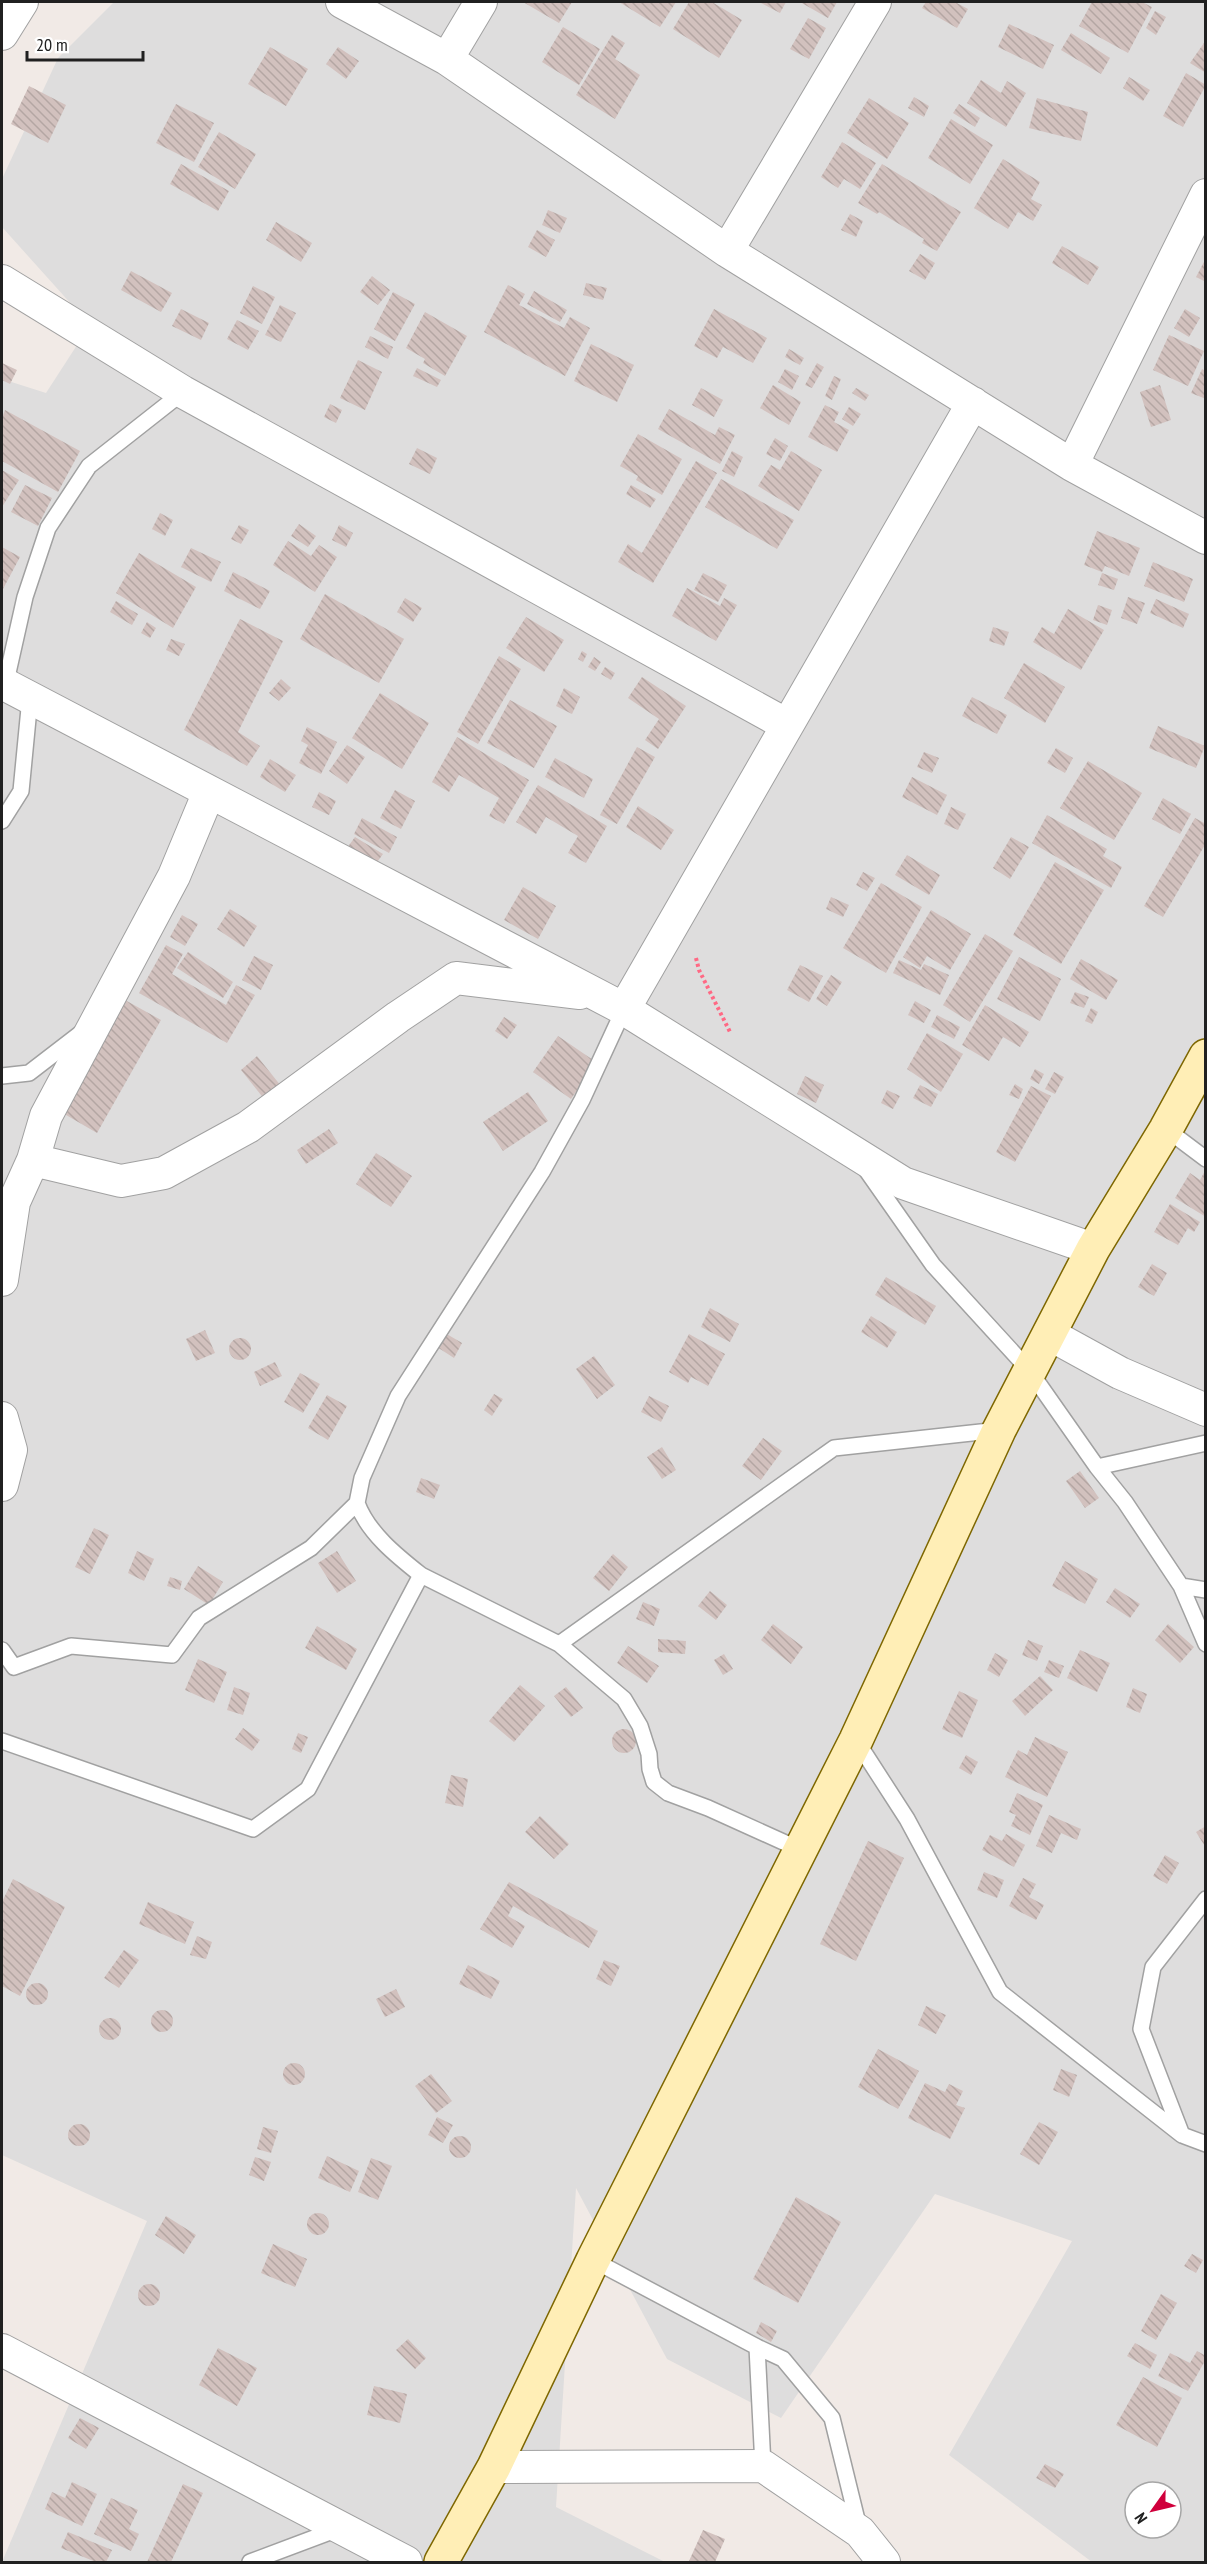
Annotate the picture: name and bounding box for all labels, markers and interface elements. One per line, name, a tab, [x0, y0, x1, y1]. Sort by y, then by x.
scale bar	[27, 24, 142, 62]
text: 20 m	[36, 33, 68, 56]
north arrow	[1123, 2480, 1183, 2540]
text: N	[1130, 2509, 1151, 2528]

